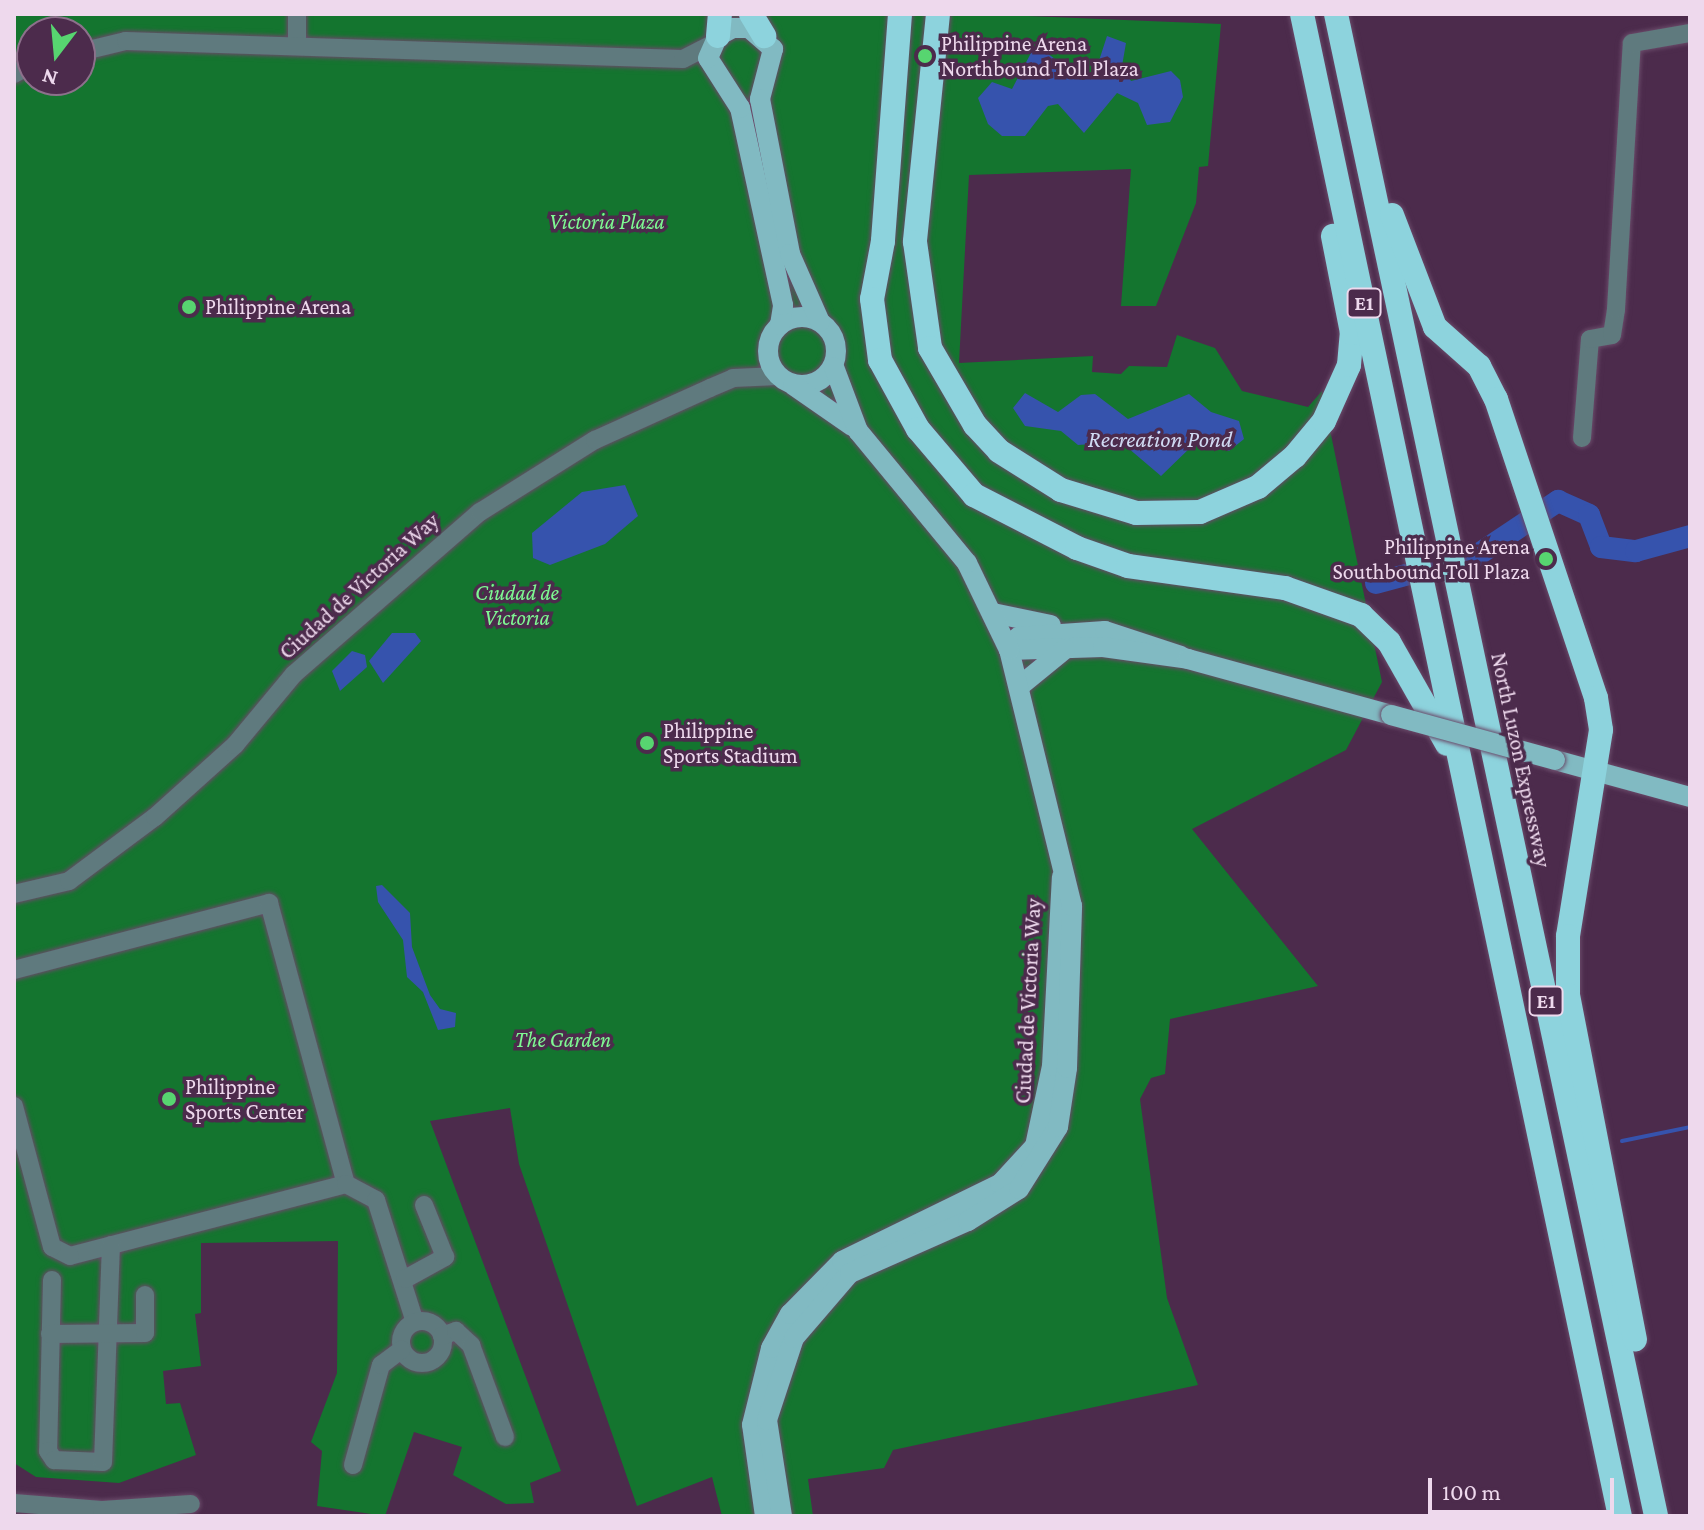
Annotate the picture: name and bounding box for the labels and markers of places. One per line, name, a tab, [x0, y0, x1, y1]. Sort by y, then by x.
place label: Philippine Arena Northbound Toll Plaza	[941, 30, 1139, 82]
marker: Philippine Arena Northbound Toll Plaza	[916, 47, 934, 65]
place label: Philippine Arena	[205, 294, 351, 320]
marker: Philippine Arena	[180, 298, 198, 316]
place label: Philippine Arena Southbound Toll Plaza	[1332, 533, 1530, 584]
marker: Philippine Arena Southbound Toll Plaza	[1537, 550, 1555, 568]
place label: Philippine Sports Stadium	[663, 717, 798, 768]
marker: Philippine Sports Stadium	[638, 734, 656, 752]
place label: Philippine Sports Center	[185, 1073, 304, 1124]
marker: Philippine Sports Center	[160, 1090, 178, 1108]

